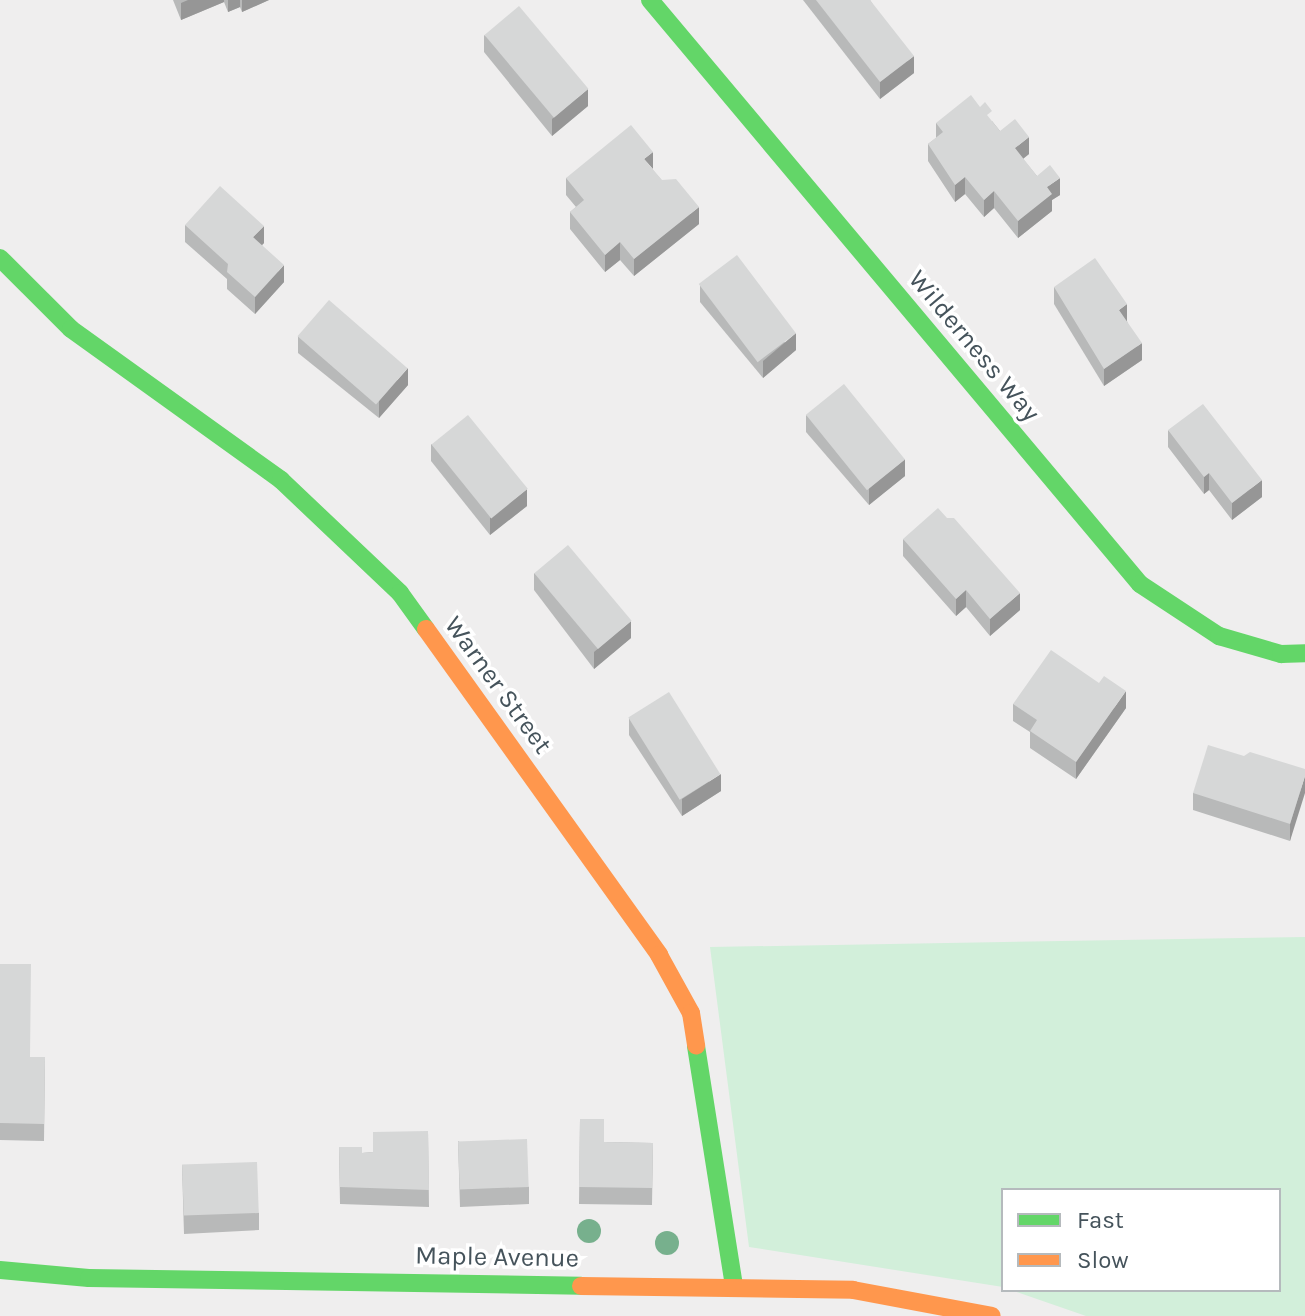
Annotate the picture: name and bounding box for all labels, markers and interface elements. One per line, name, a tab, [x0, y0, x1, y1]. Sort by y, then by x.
street label: Wilderness Way	[902, 264, 1046, 428]
street label: Warner Street	[438, 610, 558, 760]
legend	[1001, 1188, 1281, 1292]
text: Fast	[1077, 1206, 1124, 1234]
street label: Maple Avenue	[415, 1240, 579, 1274]
text: Slow	[1077, 1246, 1129, 1274]

